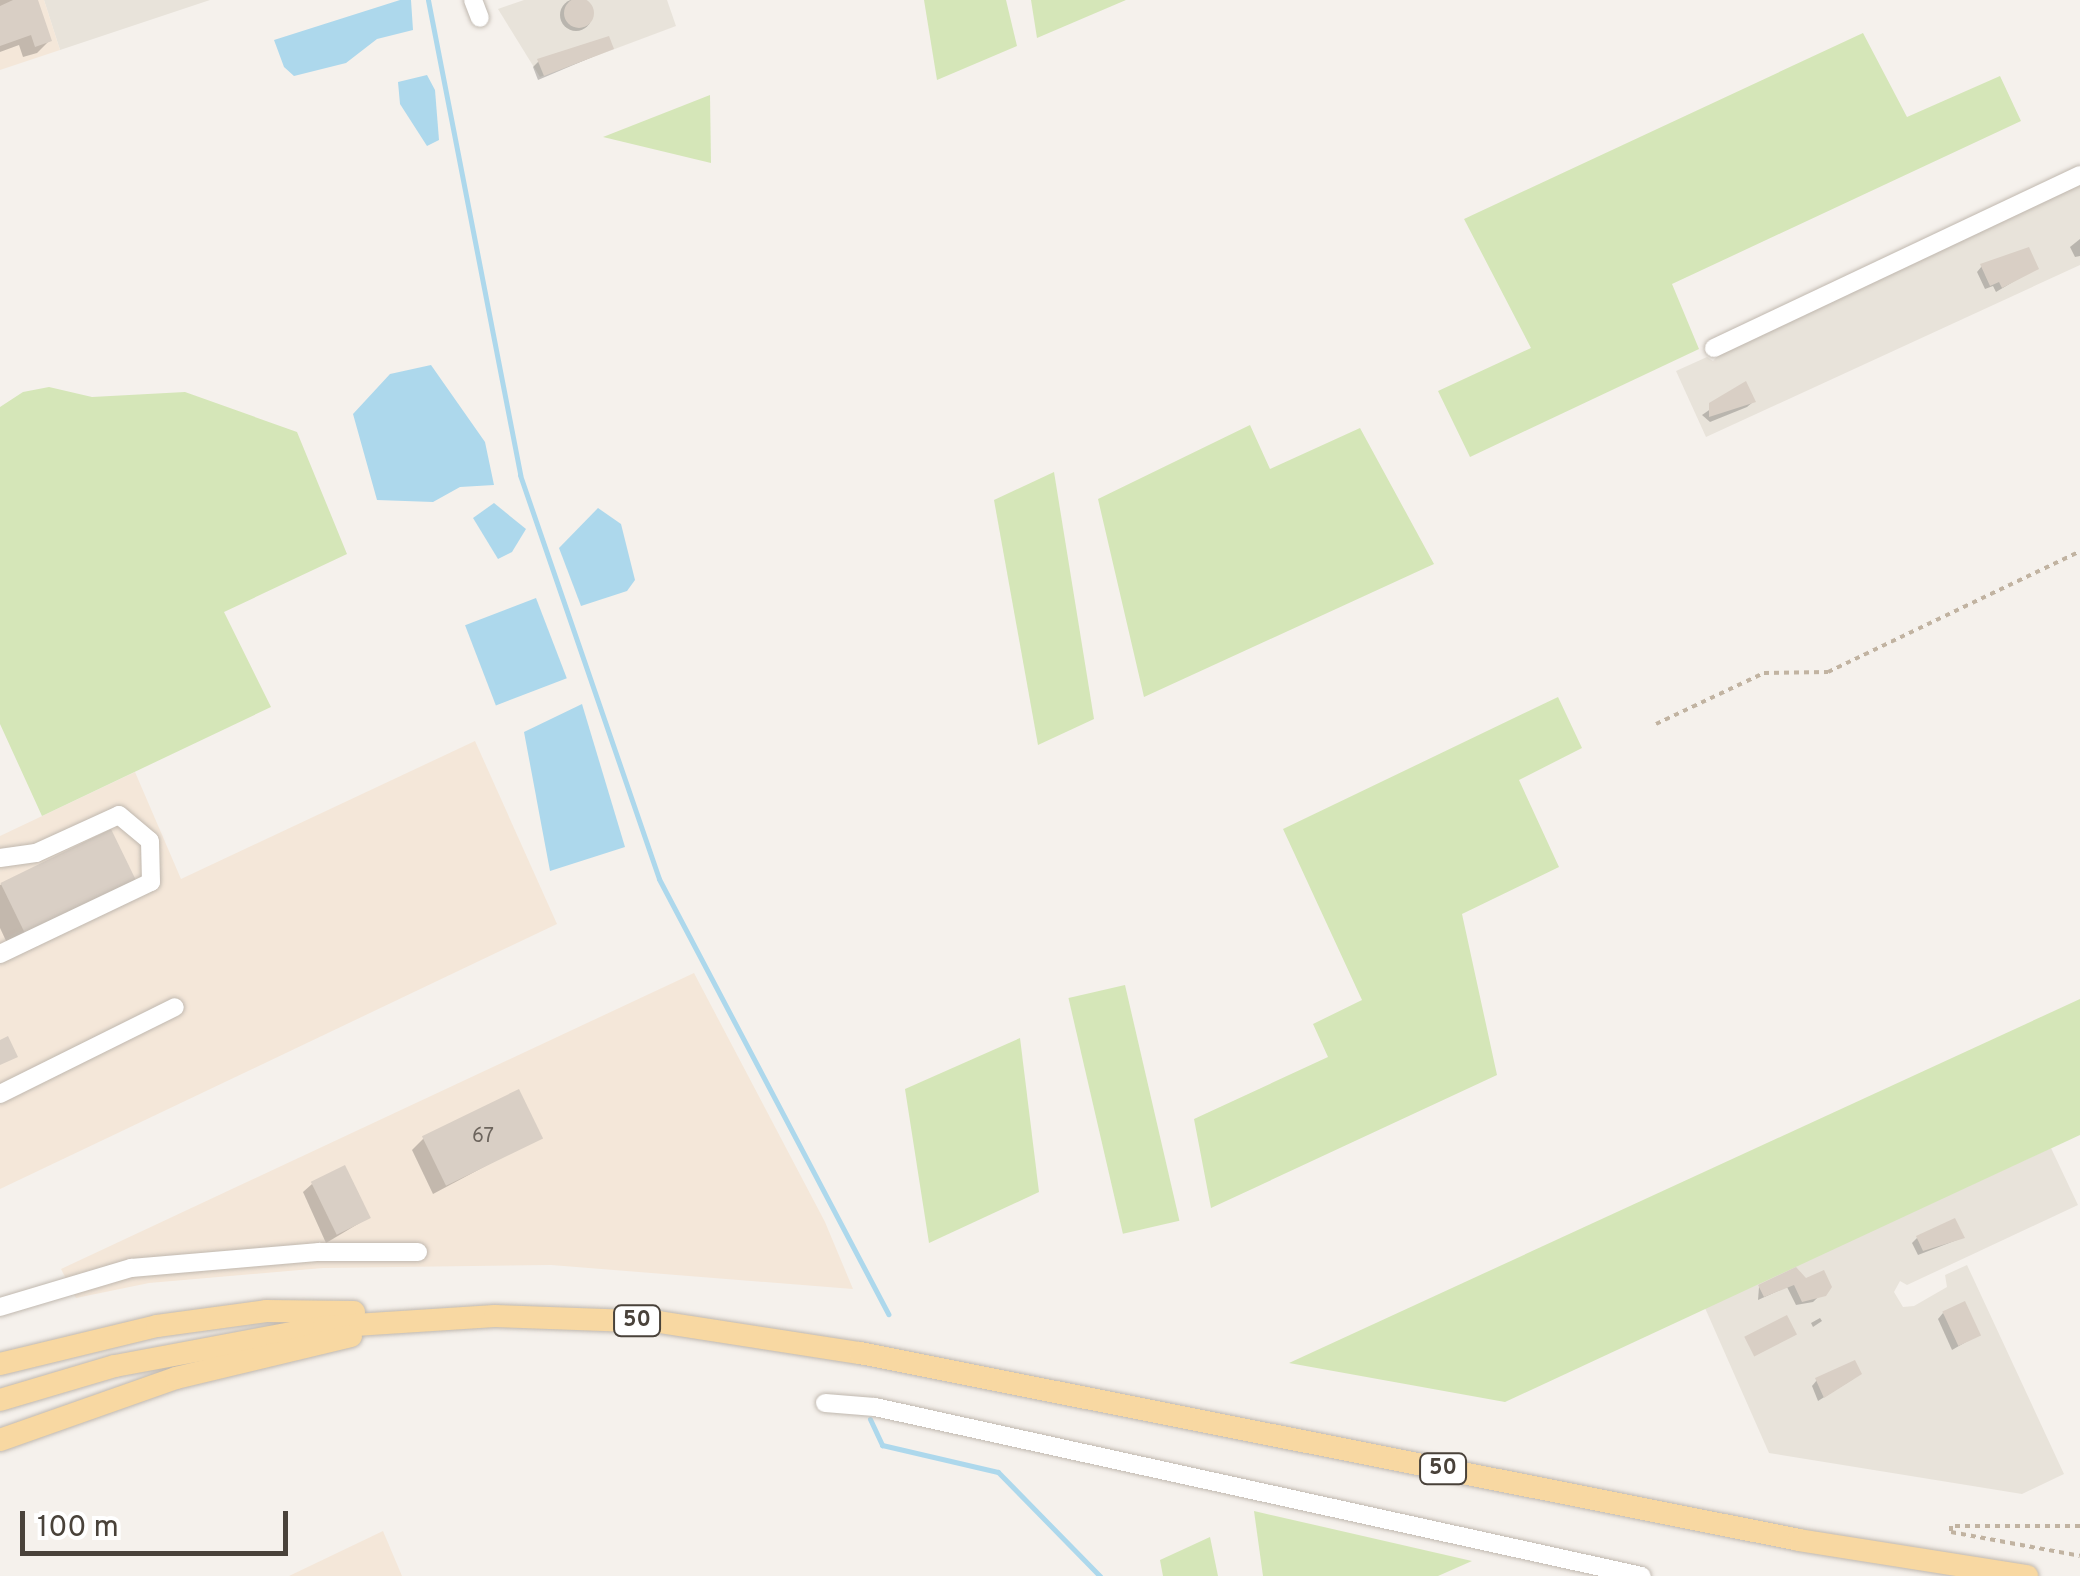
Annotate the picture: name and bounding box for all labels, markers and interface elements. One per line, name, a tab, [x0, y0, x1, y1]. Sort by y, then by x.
house number: 67	[472, 1125, 494, 1149]
road number: 50	[612, 1304, 662, 1338]
road number: 50	[1418, 1452, 1468, 1486]
scale bar	[25, 1491, 292, 1553]
text: 100 m	[37, 1510, 119, 1547]

